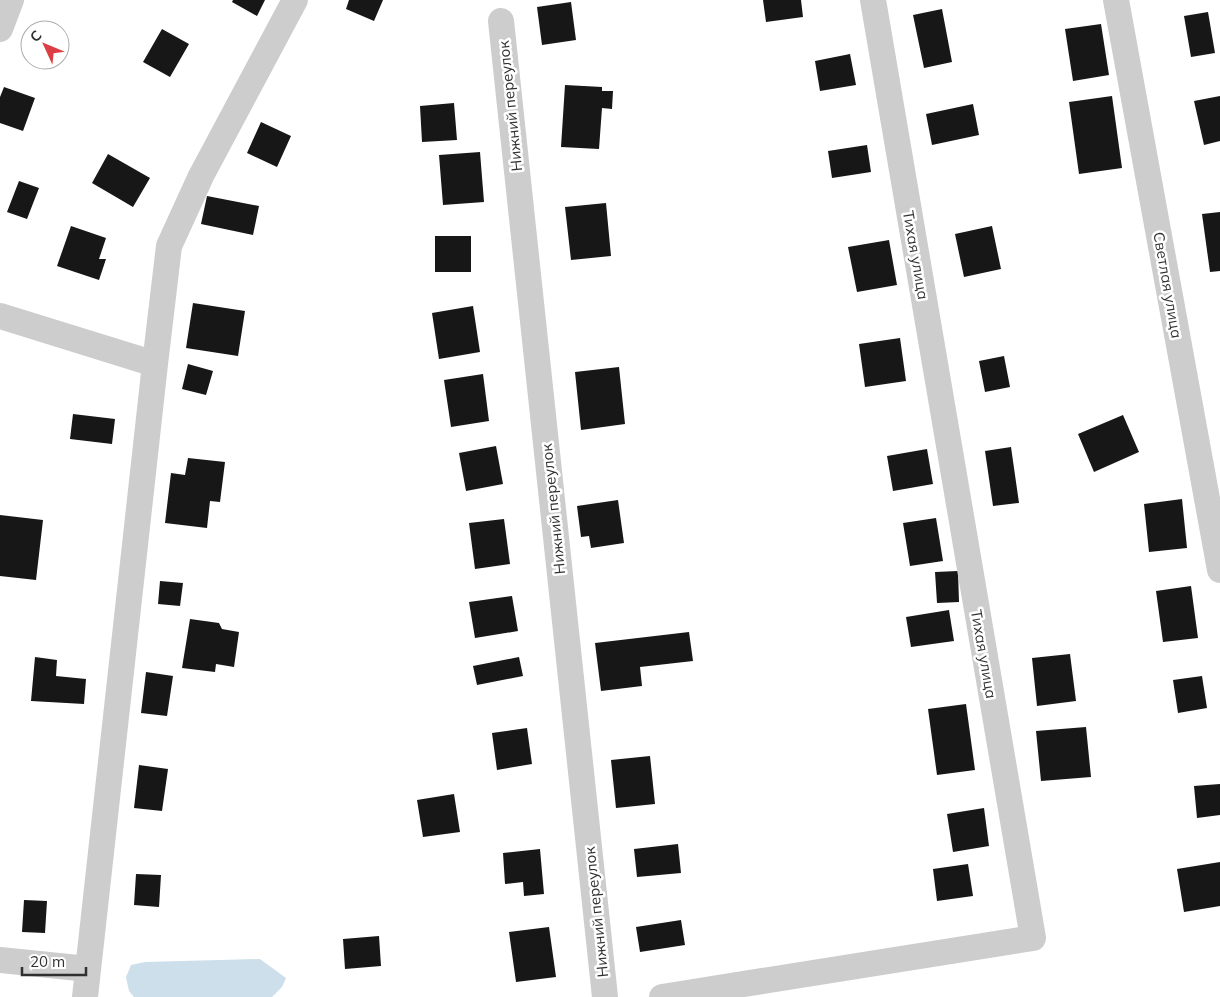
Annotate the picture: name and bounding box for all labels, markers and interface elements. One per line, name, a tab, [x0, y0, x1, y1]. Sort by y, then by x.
north arrow	[20, 20, 70, 70]
text: С	[26, 26, 45, 46]
street label: Нижний переулок	[494, 39, 526, 172]
street label: Тихая улица	[899, 209, 933, 301]
street label: Светлая улица	[1149, 230, 1187, 340]
street label: Нижний переулок	[537, 442, 569, 575]
street label: Тихая улица	[967, 608, 1001, 700]
street label: Нижний переулок	[580, 845, 612, 978]
scale bar	[22, 944, 86, 976]
text: 20 m	[30, 952, 65, 971]

